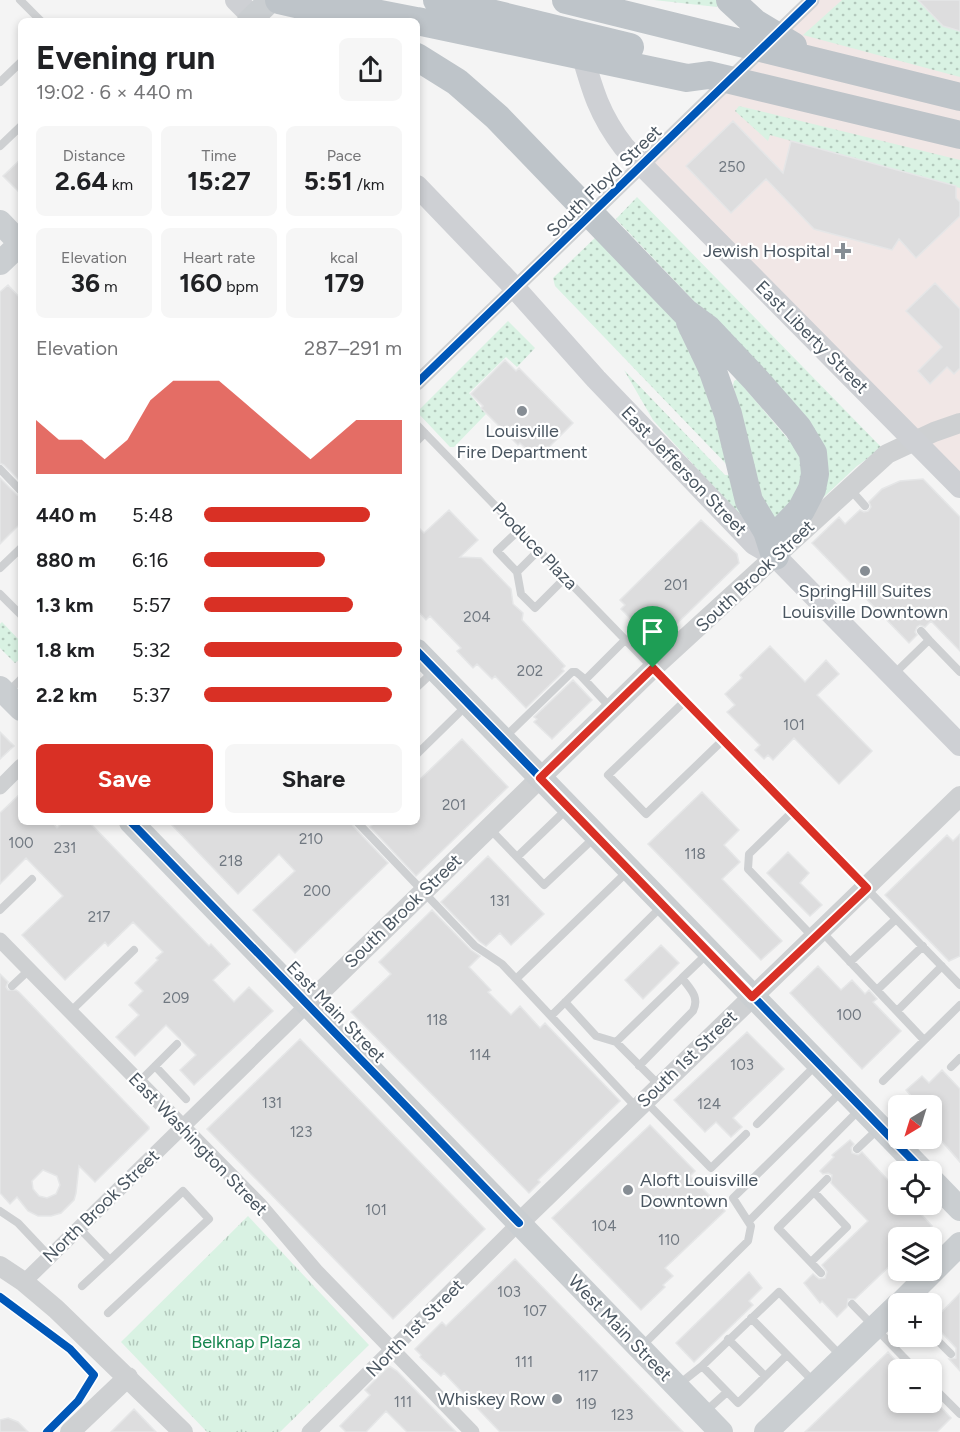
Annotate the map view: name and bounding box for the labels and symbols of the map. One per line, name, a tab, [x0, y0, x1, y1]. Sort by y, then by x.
street label: South Floyd Street	[542, 120, 666, 242]
house number: 250	[719, 158, 745, 176]
place label: Jewish Hospital	[703, 240, 830, 262]
marker: Jewish Hospital	[834, 242, 852, 260]
street label: East Liberty Street	[751, 276, 873, 398]
street label: East Jefferson Street	[617, 402, 752, 540]
marker: Louisville Fire Department	[515, 404, 529, 418]
place label: Louisville Fire Department	[456, 420, 588, 463]
street label: Produce Plaza	[488, 498, 582, 594]
street label: South Brook Street	[691, 515, 819, 637]
marker: SpringHill Suites Louisville Downtown	[858, 564, 872, 578]
house number: 201	[664, 576, 688, 594]
place label: SpringHill Suites Louisville Downtown	[782, 580, 948, 623]
pin	[627, 606, 678, 668]
house number: 204	[463, 608, 491, 626]
house number: 202	[517, 662, 543, 680]
house number: 101	[783, 716, 805, 734]
house number: 201	[442, 796, 466, 814]
house number: 210	[299, 830, 323, 848]
house number: 100	[8, 834, 34, 852]
house number: 231	[54, 839, 76, 857]
house number: 118	[684, 845, 706, 863]
street label: South Brook Street	[340, 849, 466, 973]
house number: 218	[219, 852, 243, 870]
house number: 200	[303, 882, 331, 900]
house number: 131	[490, 892, 510, 910]
house number: 217	[88, 908, 110, 926]
street label: East Main Street	[282, 957, 390, 1068]
house number: 209	[163, 989, 189, 1007]
street label: South 1st Street	[632, 1006, 742, 1112]
house number: 100	[836, 1006, 862, 1024]
house number: 118	[426, 1011, 448, 1029]
house number: 114	[469, 1046, 491, 1064]
house number: 103	[730, 1056, 754, 1074]
street label: East Washington Street	[124, 1068, 272, 1220]
house number: 131	[262, 1094, 282, 1112]
house number: 124	[697, 1095, 721, 1113]
north arrow	[888, 1095, 942, 1149]
house number: 123	[290, 1123, 312, 1141]
street label: North Brook Street	[38, 1145, 164, 1267]
place label: Aloft Louisville Downtown	[640, 1169, 758, 1212]
marker: Aloft Louisville Downtown	[621, 1183, 635, 1197]
house number: 101	[365, 1201, 387, 1219]
house number: 104	[591, 1217, 617, 1235]
house number: 110	[658, 1231, 680, 1249]
street label: West Main Street	[564, 1270, 676, 1386]
street label: North 1st Street	[362, 1274, 469, 1381]
house number: 103	[497, 1283, 521, 1301]
house number: 107	[523, 1302, 547, 1320]
park label: Belknap Plaza	[191, 1331, 301, 1353]
house number: 111	[515, 1353, 533, 1371]
house number: 117	[578, 1367, 598, 1385]
place label: Whiskey Row	[437, 1388, 545, 1410]
marker: Whiskey Row	[550, 1392, 564, 1406]
house number: 111	[394, 1393, 412, 1411]
house number: 119	[576, 1395, 596, 1413]
house number: 123	[611, 1406, 633, 1424]

